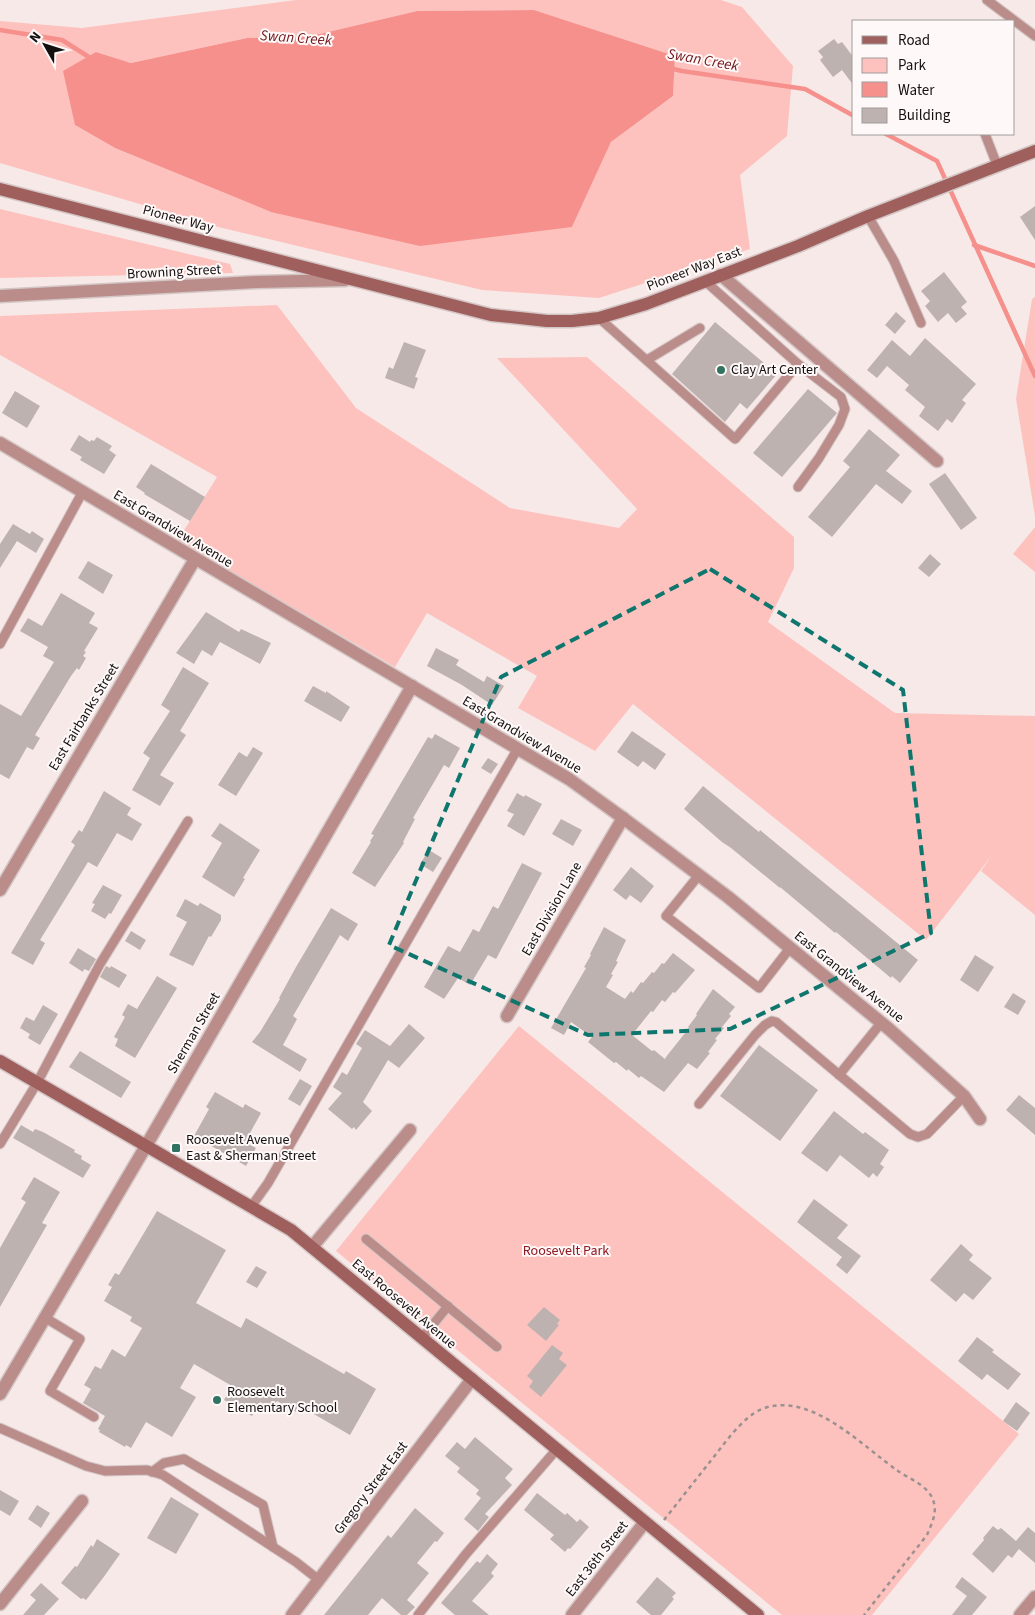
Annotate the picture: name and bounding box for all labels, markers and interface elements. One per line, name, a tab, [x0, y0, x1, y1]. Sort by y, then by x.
north arrow	[20, 20, 70, 70]
legend	[852, 20, 1015, 135]
water label: Swan Creek	[259, 25, 333, 51]
text: N	[25, 28, 46, 47]
text: Road	[898, 30, 930, 51]
water label: Swan Creek	[666, 43, 741, 77]
text: Park	[898, 55, 927, 76]
text: Water	[898, 80, 935, 101]
text: Building	[898, 105, 951, 126]
street label: Pioneer Way	[140, 200, 216, 238]
street label: Pioneer Way East	[644, 242, 745, 296]
street label: Browning Street	[126, 260, 222, 284]
place label: Clay Art Center	[731, 360, 818, 380]
marker: Clay Art Center	[715, 364, 727, 376]
street label: East Grandview Avenue	[109, 485, 237, 573]
street label: East Fairbanks Street	[44, 659, 124, 775]
street label: East Grandview Avenue	[458, 691, 586, 779]
street label: East Division Lane	[517, 858, 587, 960]
street label: East Grandview Avenue	[790, 926, 908, 1028]
street label: Sherman Street	[163, 988, 226, 1077]
place label: Roosevelt Avenue East & Sherman Street	[186, 1130, 316, 1166]
marker: Roosevelt Avenue East & Sherman Street	[170, 1142, 182, 1154]
park label: Roosevelt Park	[523, 1241, 609, 1261]
street label: East Roosevelt Avenue	[347, 1254, 461, 1354]
place label: Roosevelt Elementary School	[227, 1382, 338, 1418]
marker: Roosevelt Elementary School	[211, 1394, 223, 1406]
street label: Gregory Street East	[329, 1437, 413, 1539]
street label: East 36th Street	[561, 1517, 633, 1601]

